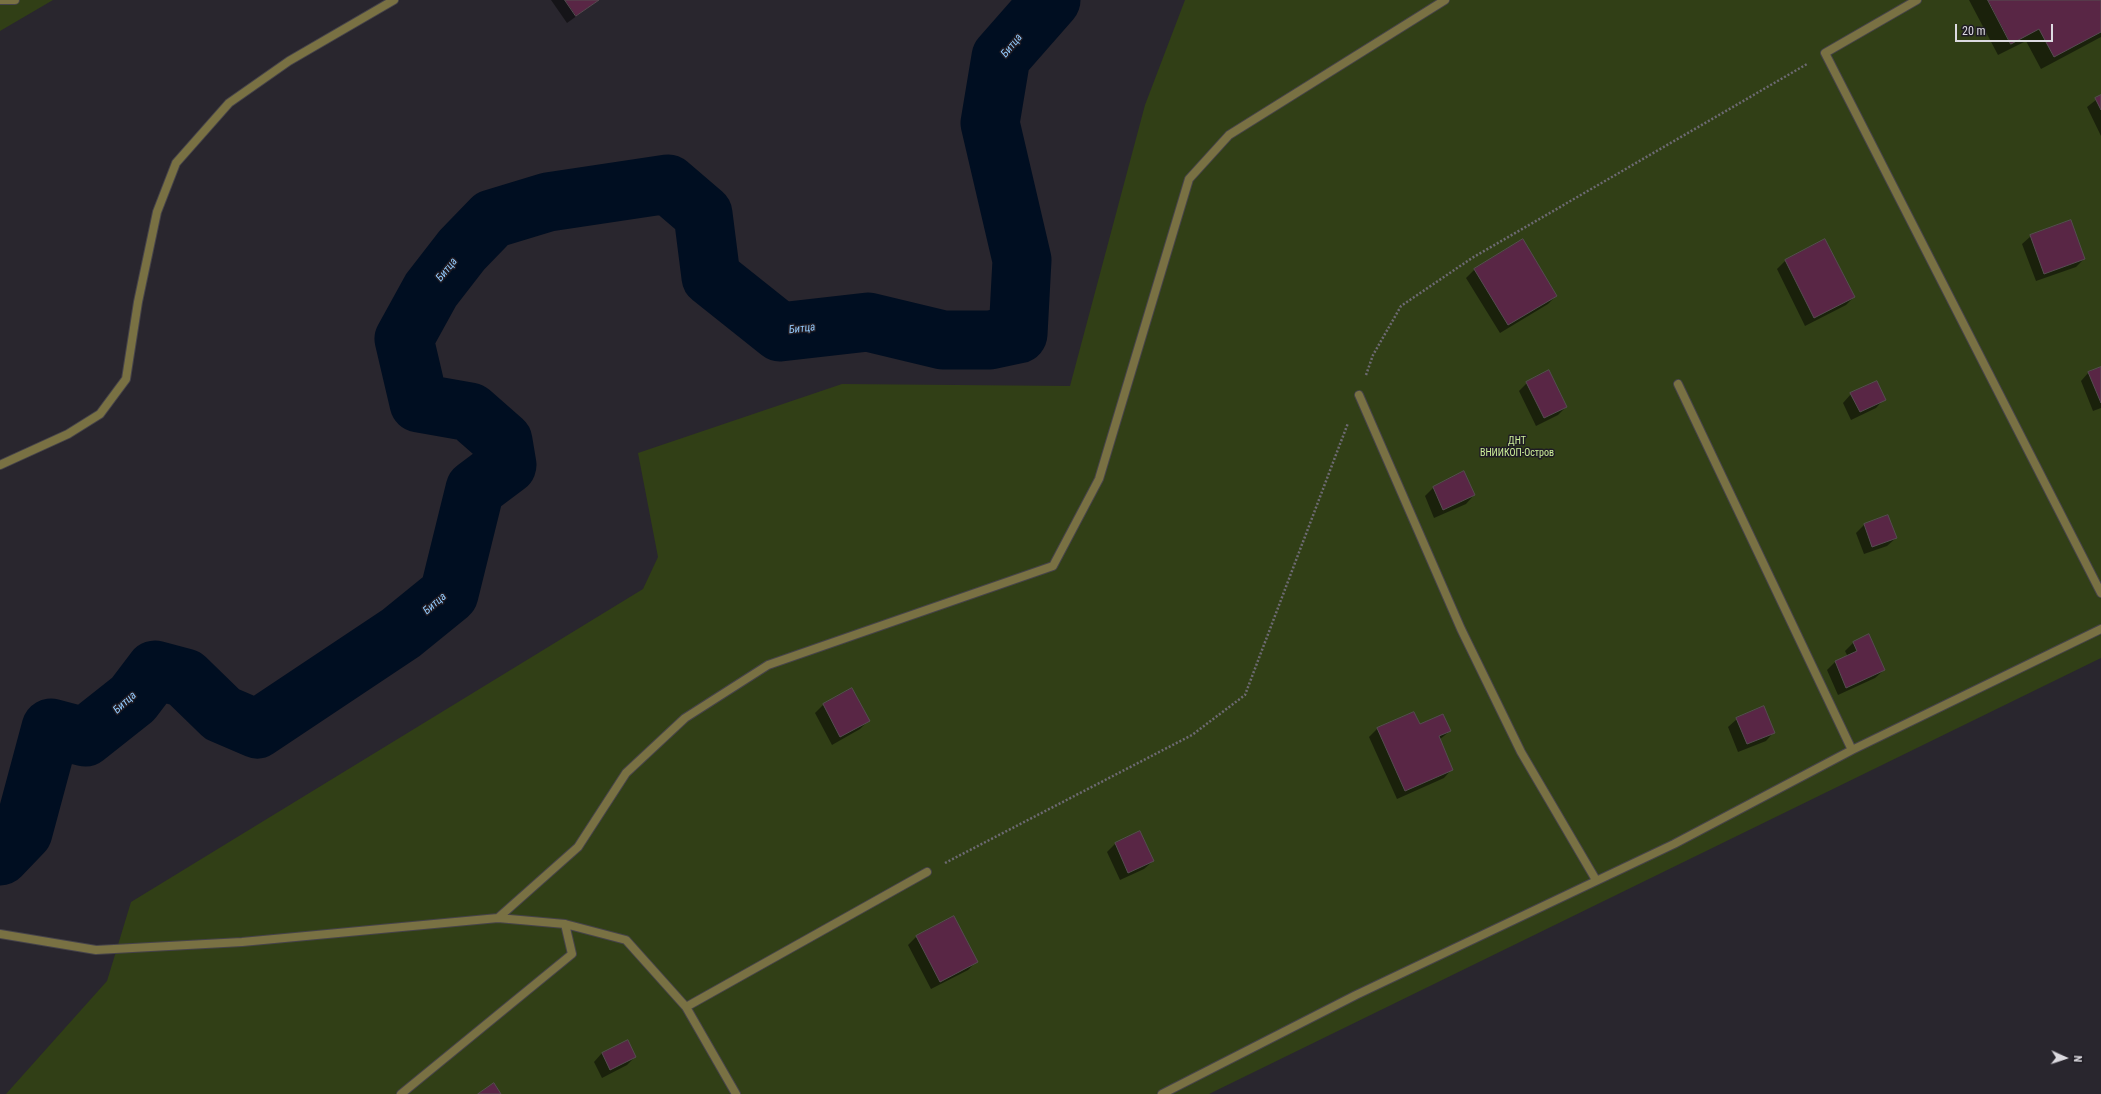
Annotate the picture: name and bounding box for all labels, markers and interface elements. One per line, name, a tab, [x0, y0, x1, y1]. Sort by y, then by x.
scale bar	[1957, 16, 2055, 42]
text: 20 m	[1962, 24, 1986, 38]
water label: Битца	[998, 32, 1026, 60]
water label: Битца	[433, 256, 461, 284]
water label: Битца	[788, 321, 816, 337]
park label: ДНТ ВНИИКОП-Остров	[1480, 435, 1554, 458]
water label: Битца	[421, 590, 449, 618]
water label: Битца	[111, 689, 139, 717]
north arrow	[2045, 1038, 2085, 1078]
text: N	[2071, 1055, 2084, 1062]

